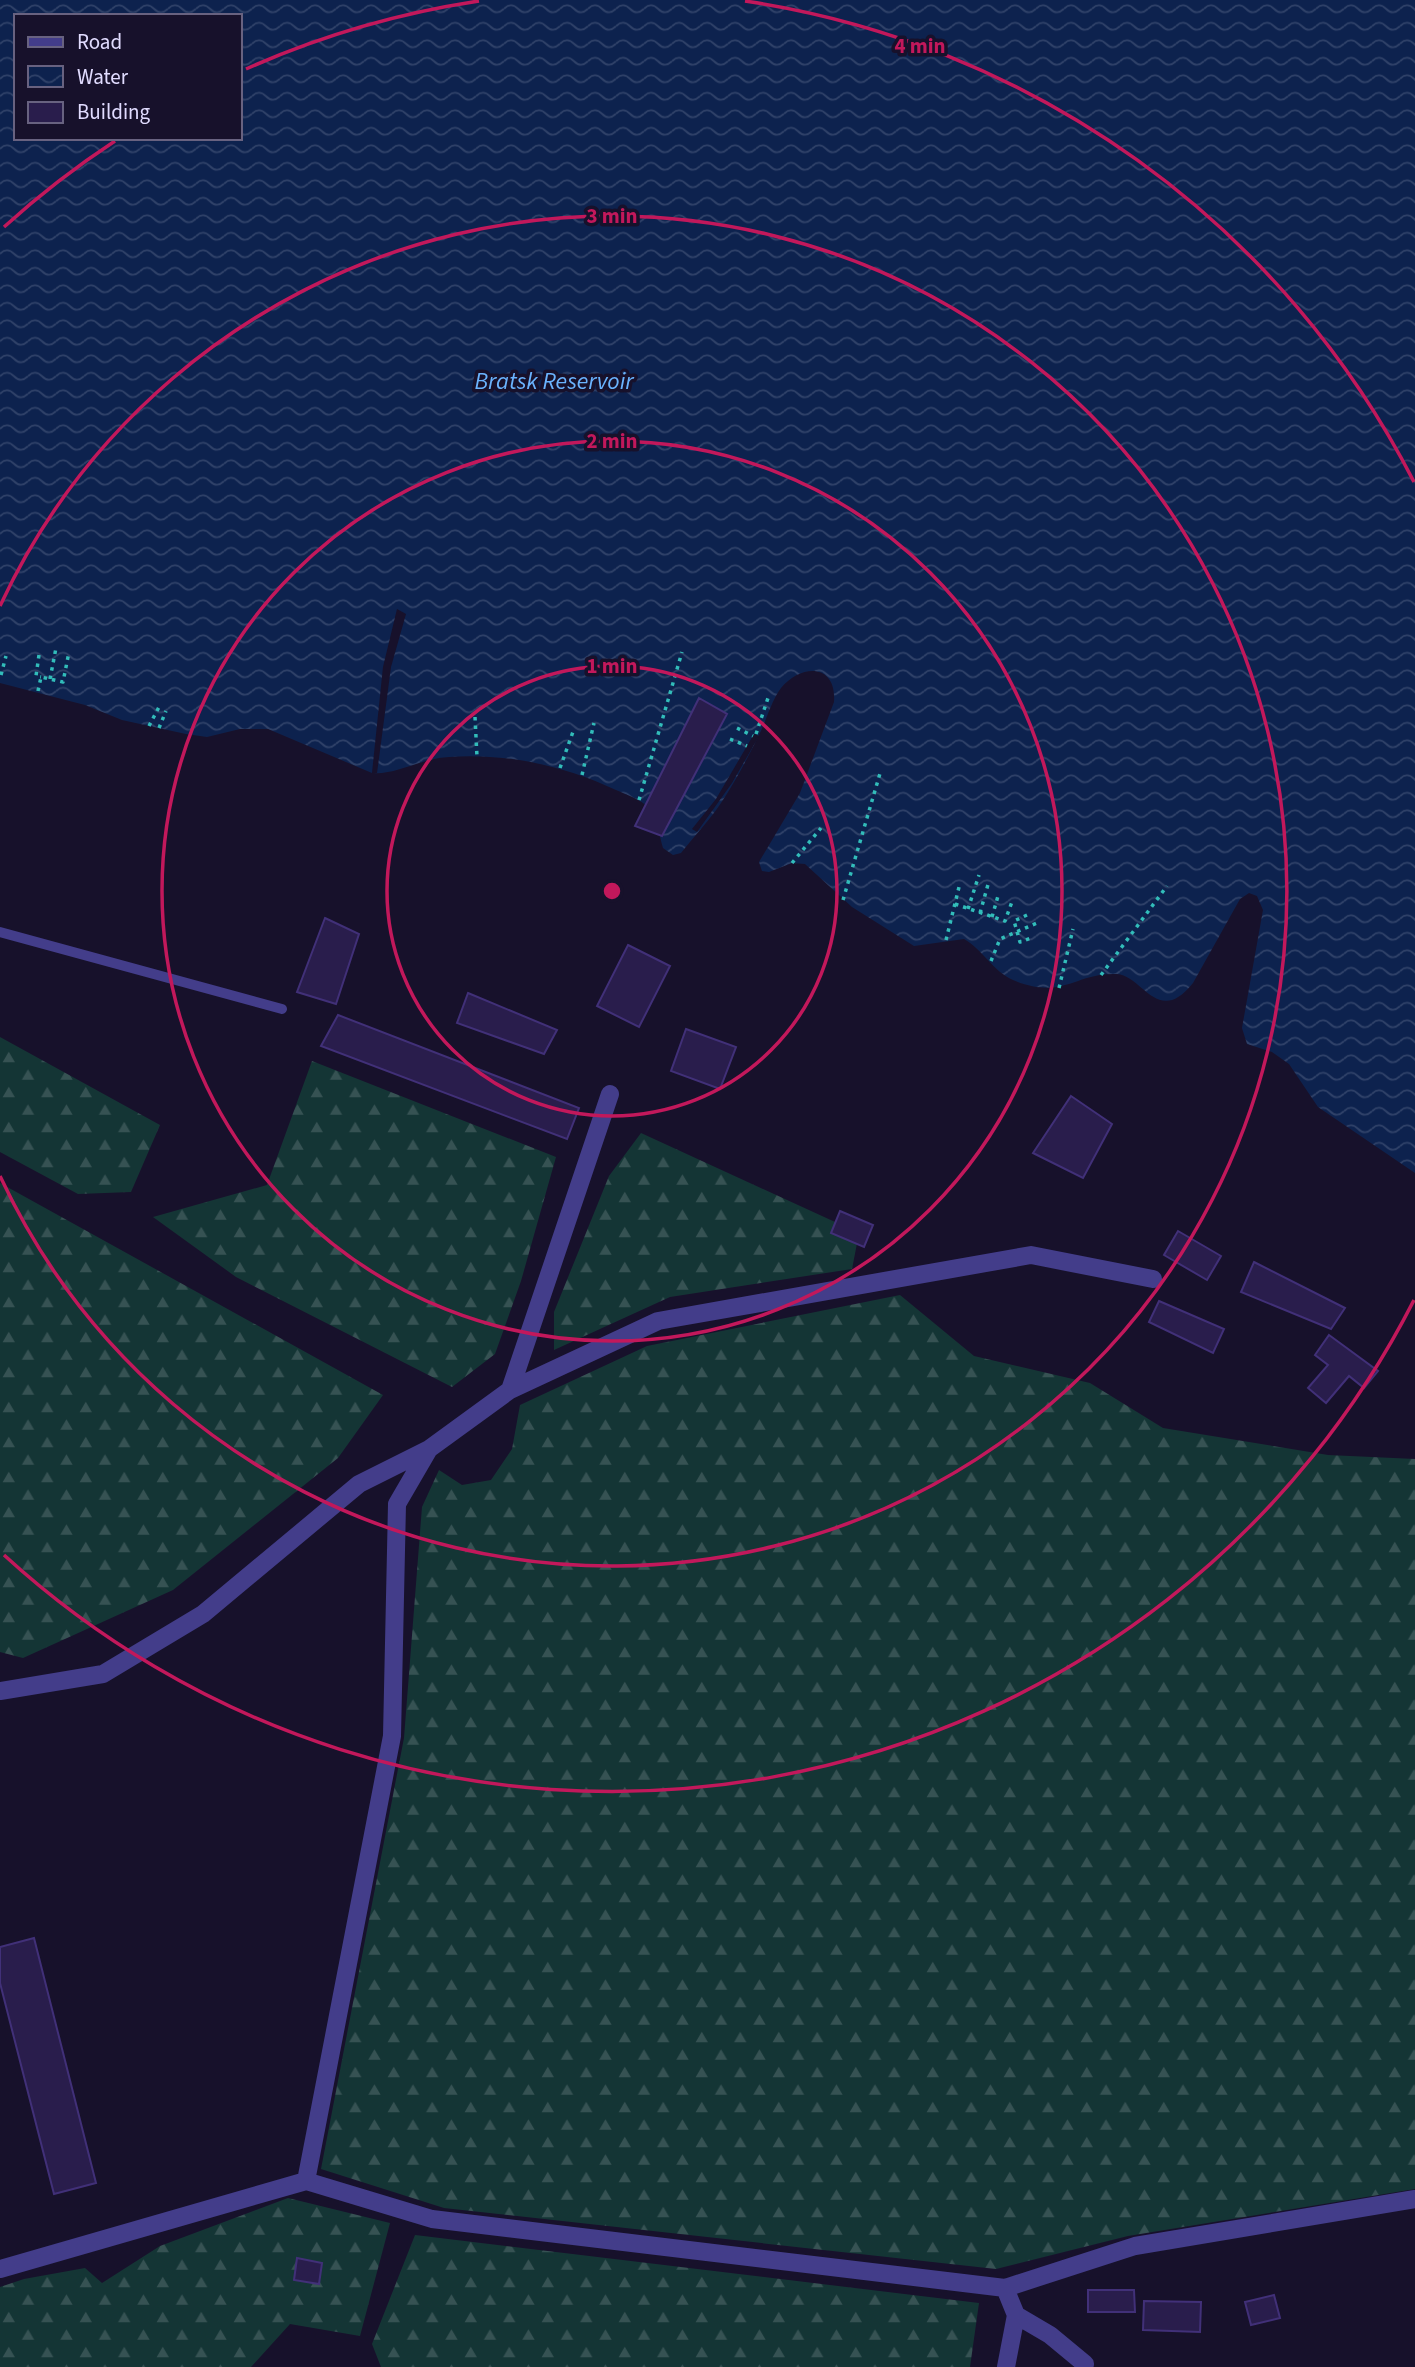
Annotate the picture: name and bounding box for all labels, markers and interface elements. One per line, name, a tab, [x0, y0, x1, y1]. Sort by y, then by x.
legend	[14, 14, 242, 140]
text: Road	[77, 27, 122, 57]
text: 4 min	[894, 31, 946, 61]
text: Water	[77, 62, 129, 92]
text: Building	[77, 97, 151, 127]
text: 3 min	[586, 201, 638, 231]
water label: Bratsk Reservoir	[474, 364, 635, 399]
text: 2 min	[586, 426, 638, 456]
text: 1 min	[586, 651, 638, 681]
centre of rings	[600, 879, 624, 903]

